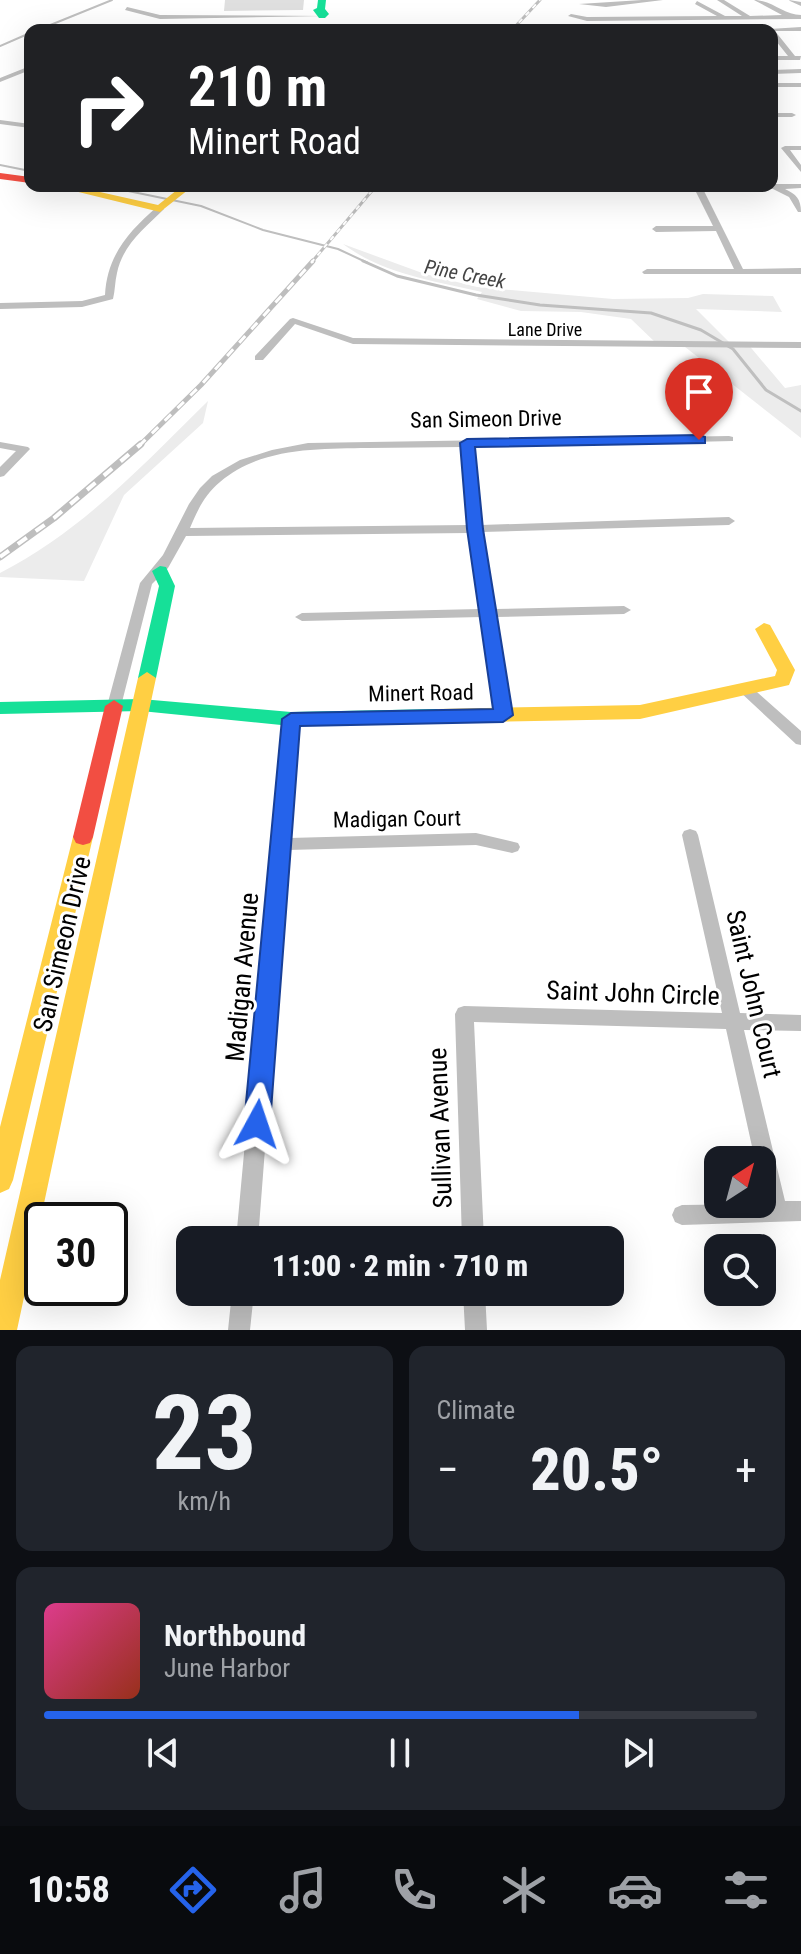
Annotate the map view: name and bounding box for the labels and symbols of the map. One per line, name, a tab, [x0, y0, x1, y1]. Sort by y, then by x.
water label: Pine Creek	[423, 254, 509, 294]
street label: Lane Drive	[508, 319, 582, 340]
pin	[665, 358, 733, 440]
street label: San Simeon Drive	[410, 405, 562, 433]
street label: Minert Road	[368, 680, 474, 706]
street label: Madigan Court	[333, 805, 461, 833]
street label: San Simeon Drive	[27, 853, 97, 1035]
street label: Madigan Avenue	[220, 891, 264, 1063]
street label: Saint John Court	[720, 907, 788, 1081]
street label: Saint John Circle	[546, 975, 720, 1011]
street label: Sullivan Avenue	[422, 1047, 458, 1209]
position arrow	[215, 1082, 299, 1166]
north arrow	[704, 1146, 776, 1218]
speed limit sign: 30	[24, 1202, 128, 1306]

